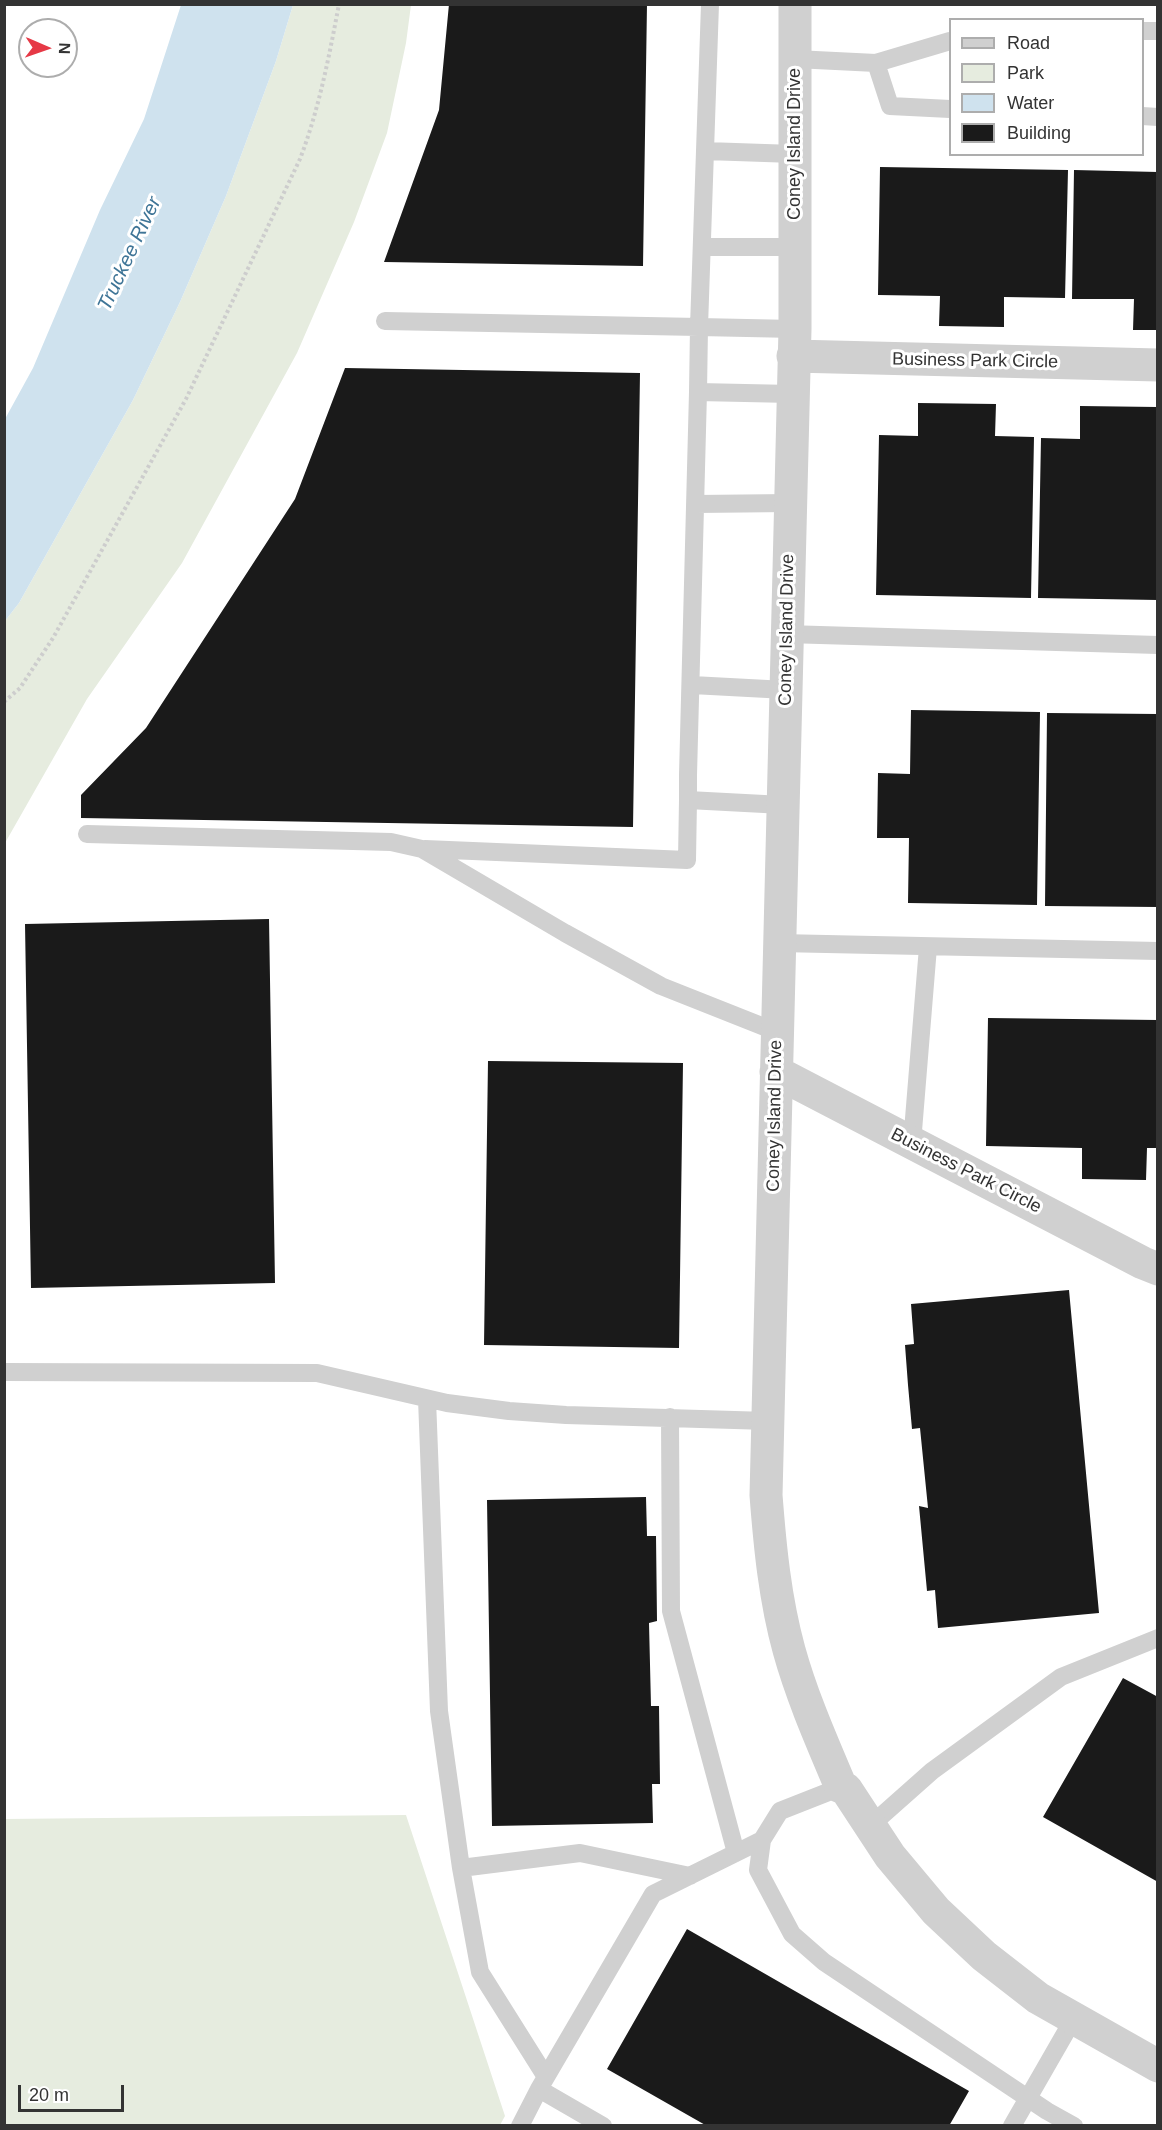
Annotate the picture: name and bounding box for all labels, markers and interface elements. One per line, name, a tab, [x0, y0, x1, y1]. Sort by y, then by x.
north arrow	[18, 18, 78, 78]
legend	[949, 18, 1144, 156]
text: Road	[1007, 33, 1050, 53]
text: N	[56, 43, 73, 55]
text: Park	[1007, 63, 1044, 83]
street label: Coney Island Drive	[784, 68, 806, 220]
text: Water	[1007, 93, 1054, 113]
text: Building	[1007, 123, 1071, 143]
water label: Truckee River	[93, 193, 167, 315]
street label: Business Park Circle	[892, 349, 1058, 373]
street label: Coney Island Drive	[775, 554, 799, 706]
street label: Coney Island Drive	[763, 1040, 787, 1192]
street label: Business Park Circle	[887, 1124, 1045, 1218]
scale bar	[21, 2073, 128, 2111]
text: 20 m	[29, 2085, 69, 2105]

